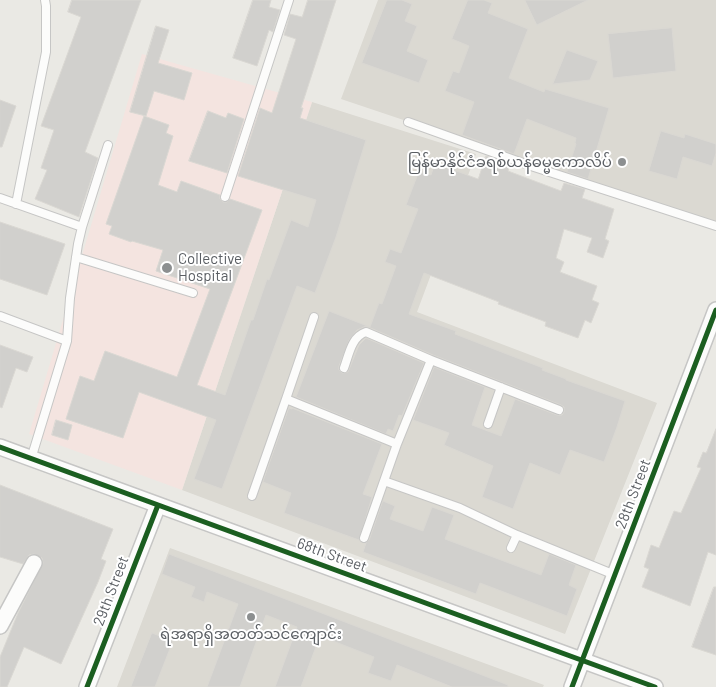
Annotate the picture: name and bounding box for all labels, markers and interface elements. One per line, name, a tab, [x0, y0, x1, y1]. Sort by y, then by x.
place label: မြန်မာနိုင်ငံခရစ်ယန်ဓမ္မကောလိပ်	[408, 153, 612, 171]
marker: မြန်မာနိုင်ငံခရစ်ယန်ဓမ္မကောလိပ်	[616, 156, 628, 168]
place label: Collective Hospital	[178, 250, 242, 285]
marker: Collective Hospital	[160, 261, 174, 275]
street label: 28th Street	[611, 457, 655, 531]
street label: 68th Street	[295, 534, 369, 576]
street label: 29th Street	[89, 554, 133, 628]
marker: ရဲအရာရှိအတတ်သင်ကျောင်း	[245, 611, 257, 623]
place label: ရဲအရာရှိအတတ်သင်ကျောင်း	[160, 625, 342, 643]

